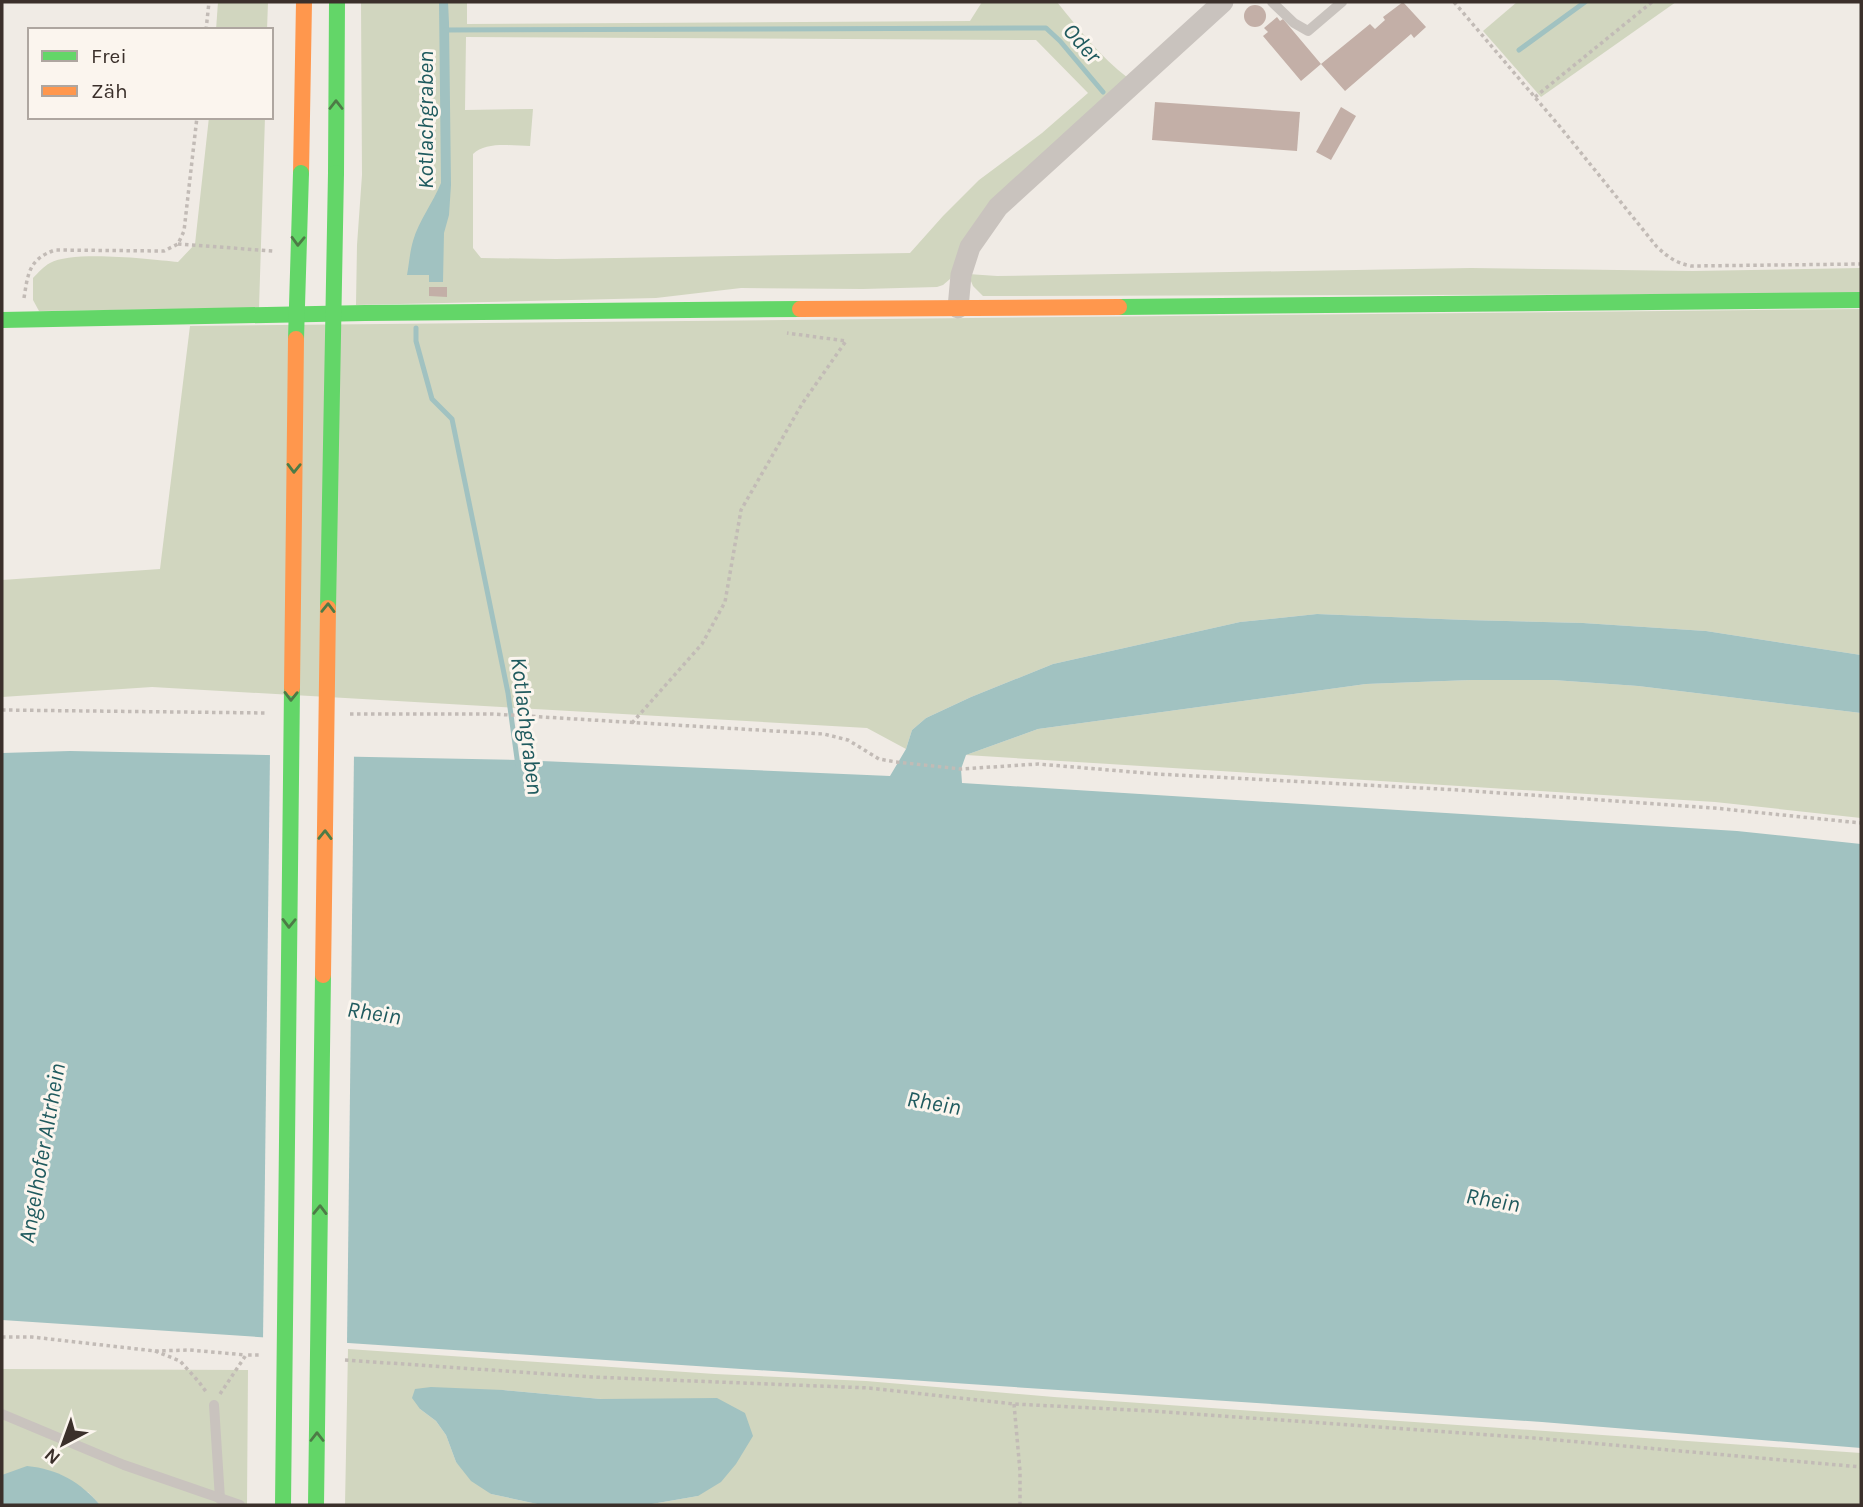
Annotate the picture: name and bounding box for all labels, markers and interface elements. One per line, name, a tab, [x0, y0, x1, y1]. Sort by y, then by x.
water label: Oder	[1057, 18, 1108, 69]
legend	[28, 28, 273, 119]
text: Frei	[91, 44, 127, 68]
water label: Kotlachgraben	[412, 51, 439, 189]
text: Zäh	[91, 79, 128, 103]
one-way arrow	[328, 99, 344, 110]
one-way arrow	[291, 236, 306, 247]
one-way arrow	[286, 464, 302, 474]
one-way arrow	[320, 602, 336, 612]
water label: Kotlachgraben	[505, 656, 549, 796]
one-way arrow	[283, 691, 299, 702]
one-way arrow	[317, 829, 333, 840]
one-way arrow	[281, 919, 297, 929]
water label: Rhein	[345, 995, 403, 1031]
water label: Angelhofer Altrhein	[13, 1061, 71, 1245]
water label: Rhein	[905, 1085, 963, 1121]
water label: Rhein	[1464, 1182, 1522, 1218]
one-way arrow	[312, 1204, 328, 1214]
north arrow	[28, 1409, 98, 1479]
one-way arrow	[309, 1431, 325, 1442]
text: N	[40, 1443, 65, 1469]

